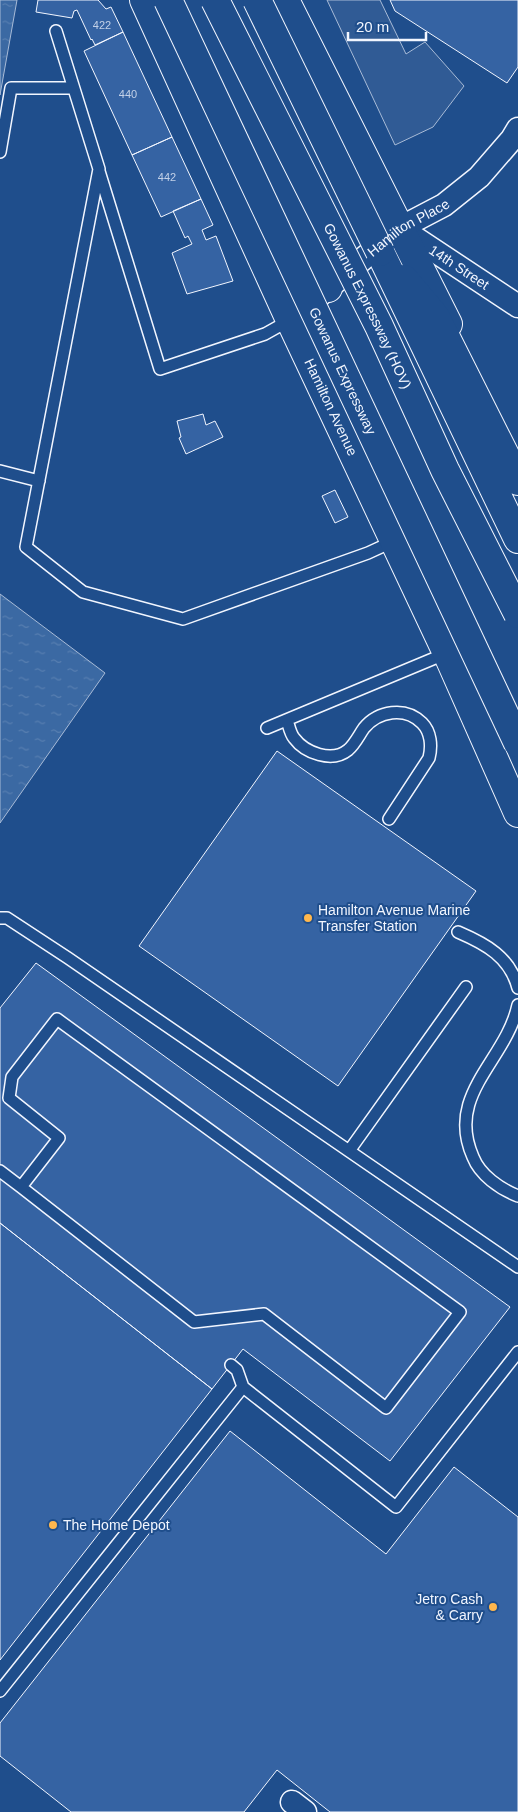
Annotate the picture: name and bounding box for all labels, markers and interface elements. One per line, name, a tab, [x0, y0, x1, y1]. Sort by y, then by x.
scale bar	[348, 10, 426, 42]
text: 20 m	[356, 18, 389, 35]
house number: 422	[93, 19, 111, 31]
house number: 440	[119, 88, 137, 100]
house number: 442	[158, 171, 176, 183]
street label: Hamilton Place	[364, 196, 453, 260]
street label: Gowanus Expressway (HOV)	[321, 221, 415, 391]
street label: 14th Street	[426, 242, 492, 293]
street label: Gowanus Expressway	[306, 305, 380, 437]
street label: Hamilton Avenue	[301, 356, 361, 458]
place label: Hamilton Avenue Marine Transfer Station	[318, 902, 470, 934]
marker: Hamilton Avenue Marine Transfer Station	[302, 912, 314, 924]
place label: The Home Depot	[63, 1517, 170, 1533]
marker: The Home Depot	[47, 1519, 59, 1531]
place label: Jetro Cash & Carry	[415, 1591, 483, 1623]
marker: Jetro Cash & Carry	[487, 1601, 499, 1613]

